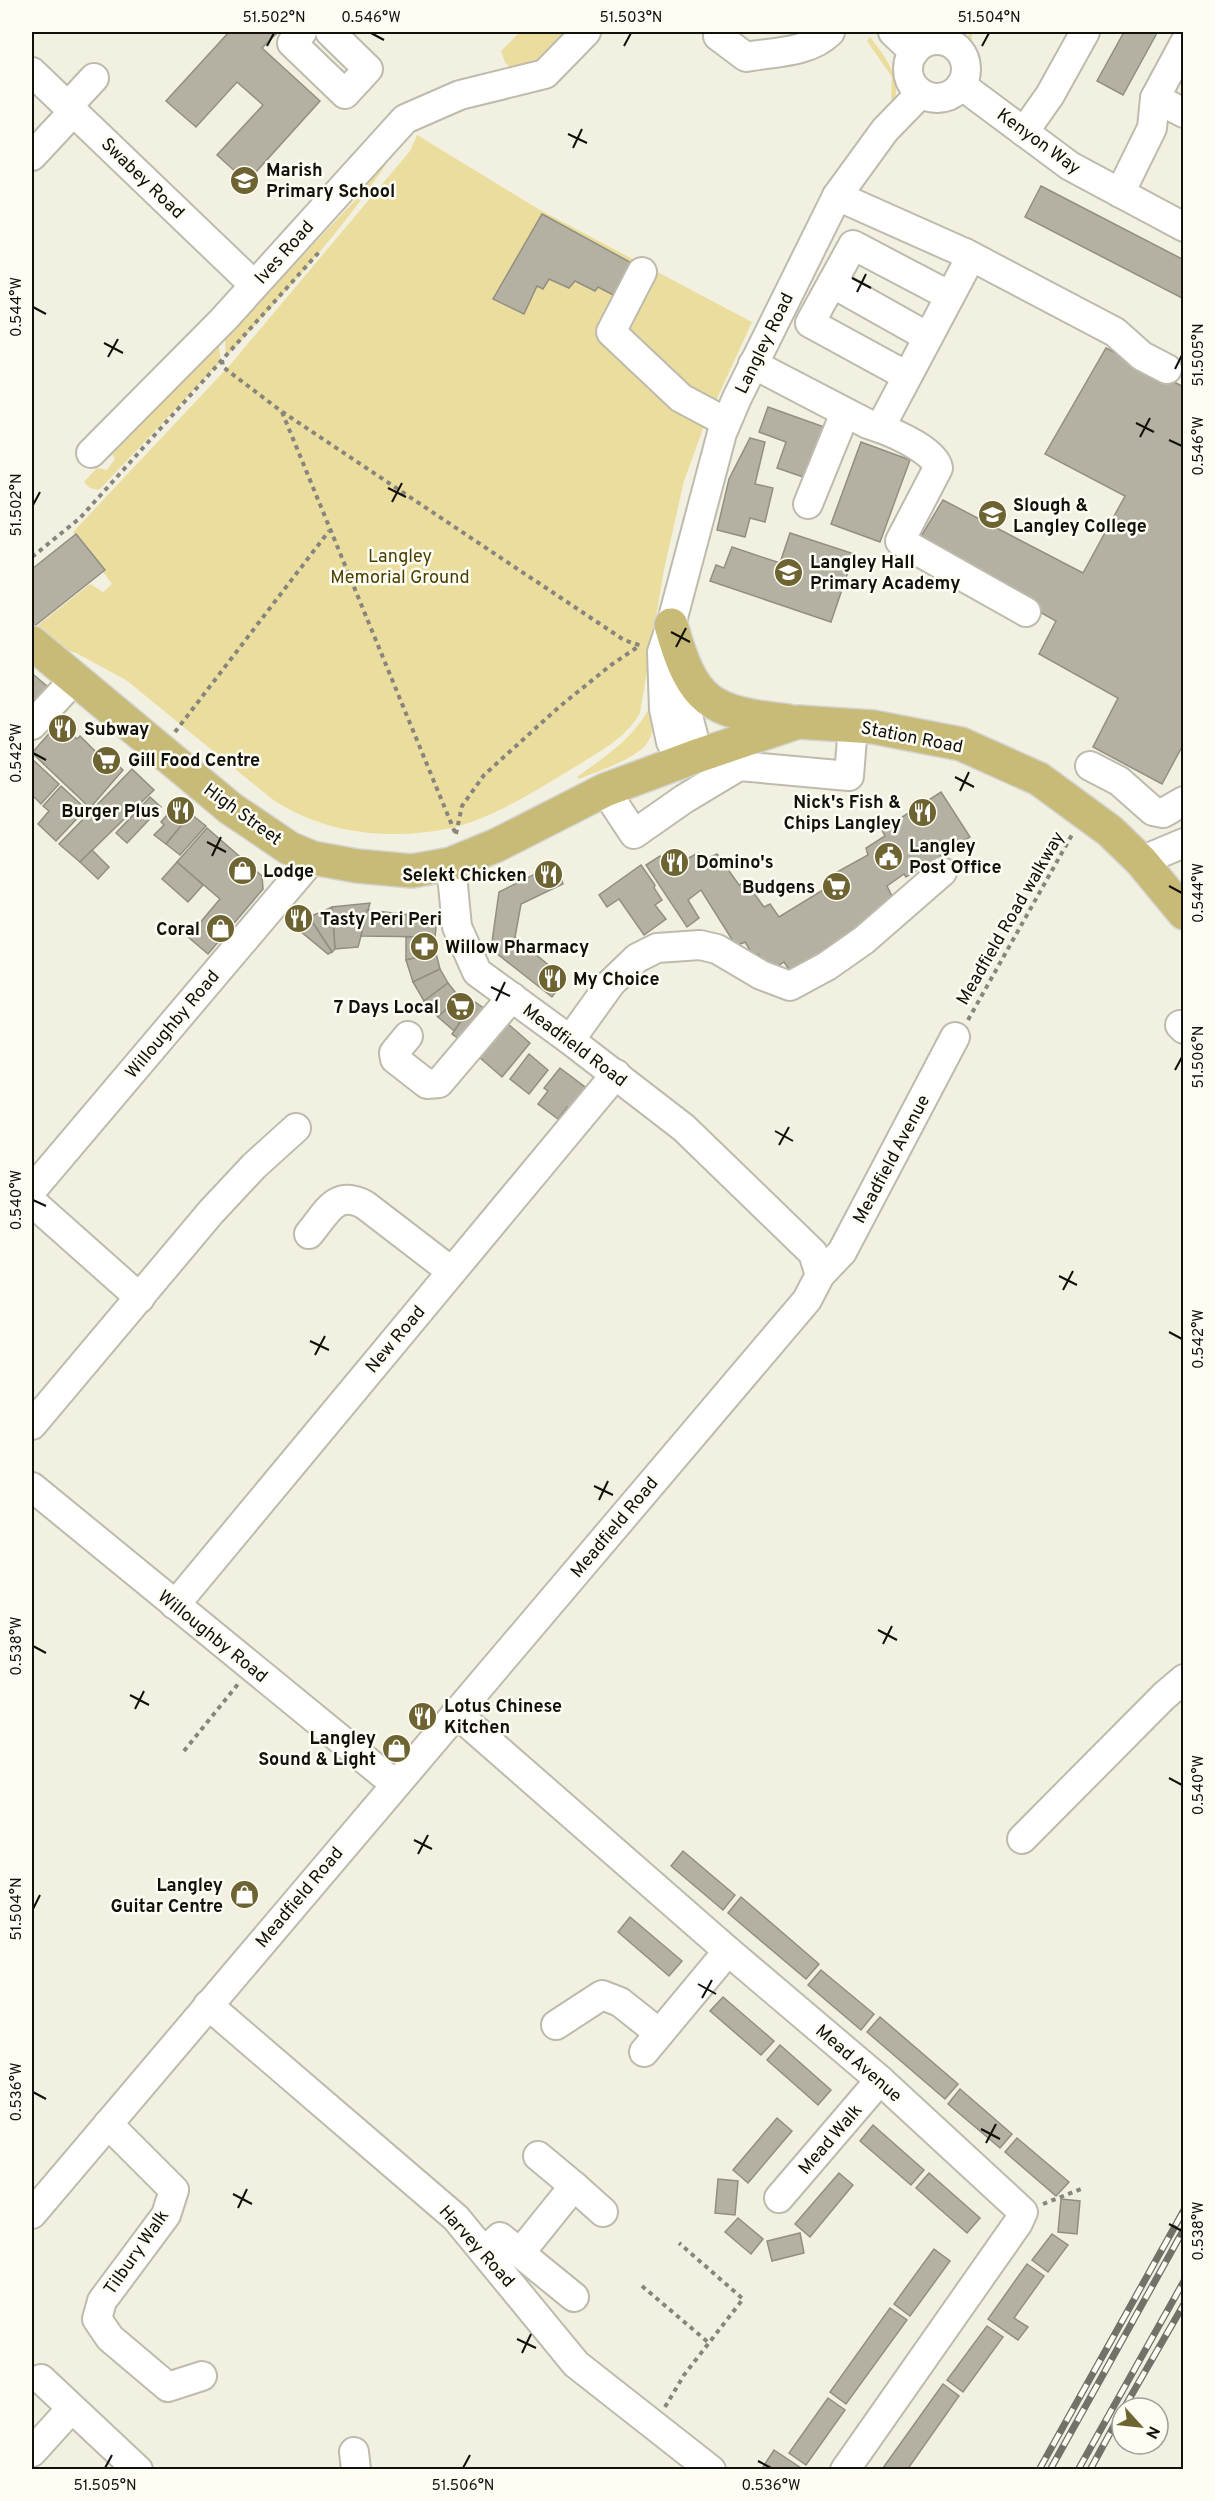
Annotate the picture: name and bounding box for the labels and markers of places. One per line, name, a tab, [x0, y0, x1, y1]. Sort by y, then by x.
place label: Marish Primary School	[266, 160, 395, 204]
school or university icon: Marish Primary School	[229, 164, 261, 196]
place label: Slough & Langley College	[1013, 495, 1147, 539]
school or university icon: Slough & Langley College	[976, 499, 1008, 531]
place label: Langley Hall Primary Academy	[810, 552, 960, 596]
school or university icon: Langley Hall Primary Academy	[773, 556, 805, 588]
restaurant icon: Subway	[47, 713, 79, 745]
place label: Subway	[84, 719, 149, 742]
supermarket icon: Gill Food Centre	[91, 744, 123, 776]
place label: Gill Food Centre	[128, 750, 260, 773]
place label: Nick's Fish & Chips Langley	[784, 792, 901, 836]
restaurant icon: Burger Plus	[165, 795, 197, 827]
restaurant icon: Nick's Fish & Chips Langley	[906, 796, 938, 828]
place label: Burger Plus	[61, 801, 160, 824]
place label: Langley Post Office	[909, 836, 1002, 880]
public building icon: Langley Post Office	[872, 840, 904, 872]
restaurant icon: Domino's	[659, 846, 691, 878]
place label: Domino's	[696, 852, 774, 875]
shop icon: Lodge	[226, 855, 258, 887]
restaurant icon: Selekt Chicken	[532, 859, 564, 891]
place label: Lodge	[263, 861, 314, 884]
place label: Selekt Chicken	[402, 865, 527, 888]
supermarket icon: Budgens	[820, 871, 852, 903]
place label: Budgens	[742, 877, 815, 900]
restaurant icon: Tasty Peri Peri	[283, 903, 315, 935]
place label: Tasty Peri Peri	[320, 909, 442, 932]
shop icon: Coral	[205, 913, 237, 945]
place label: Coral	[156, 919, 200, 942]
pharmacy icon: Willow Pharmacy	[408, 931, 440, 963]
place label: Willow Pharmacy	[445, 937, 589, 960]
restaurant icon: My Choice	[536, 963, 568, 995]
place label: My Choice	[573, 969, 660, 992]
supermarket icon: 7 Days Local	[444, 991, 476, 1023]
place label: 7 Days Local	[334, 997, 439, 1020]
place label: Lotus Chinese Kitchen	[444, 1696, 562, 1740]
restaurant icon: Lotus Chinese Kitchen	[407, 1700, 439, 1732]
place label: Langley Sound & Light	[258, 1728, 376, 1772]
shop icon: Langley Sound & Light	[381, 1732, 413, 1764]
place label: Langley Guitar Centre	[111, 1875, 223, 1919]
shop icon: Langley Guitar Centre	[228, 1879, 260, 1911]

